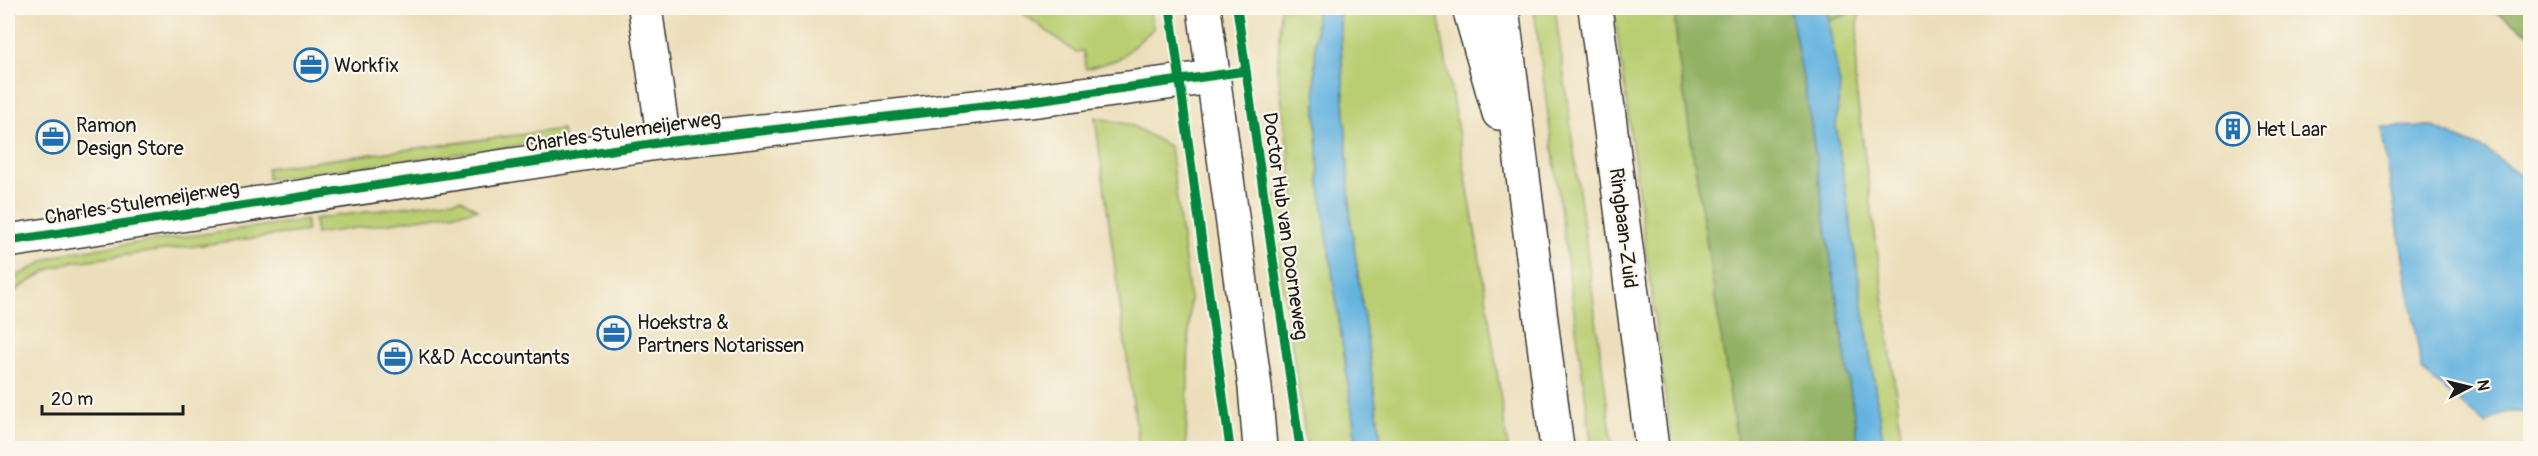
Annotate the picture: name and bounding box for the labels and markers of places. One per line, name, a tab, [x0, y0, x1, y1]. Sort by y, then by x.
office icon: Workfix	[293, 47, 329, 83]
place label: Workfix	[334, 53, 399, 78]
building icon: Het Laar	[2215, 111, 2251, 147]
place label: Ramon Design Store	[76, 113, 184, 161]
place label: Het Laar	[2256, 117, 2327, 142]
office icon: Ramon Design Store	[35, 119, 71, 155]
place label: Hoekstra & Partners Notarissen	[637, 310, 804, 358]
office icon: Hoekstra & Partners Notarissen	[596, 315, 632, 351]
office icon: K&D Accountants	[377, 339, 413, 375]
place label: K&D Accountants	[418, 345, 570, 370]

